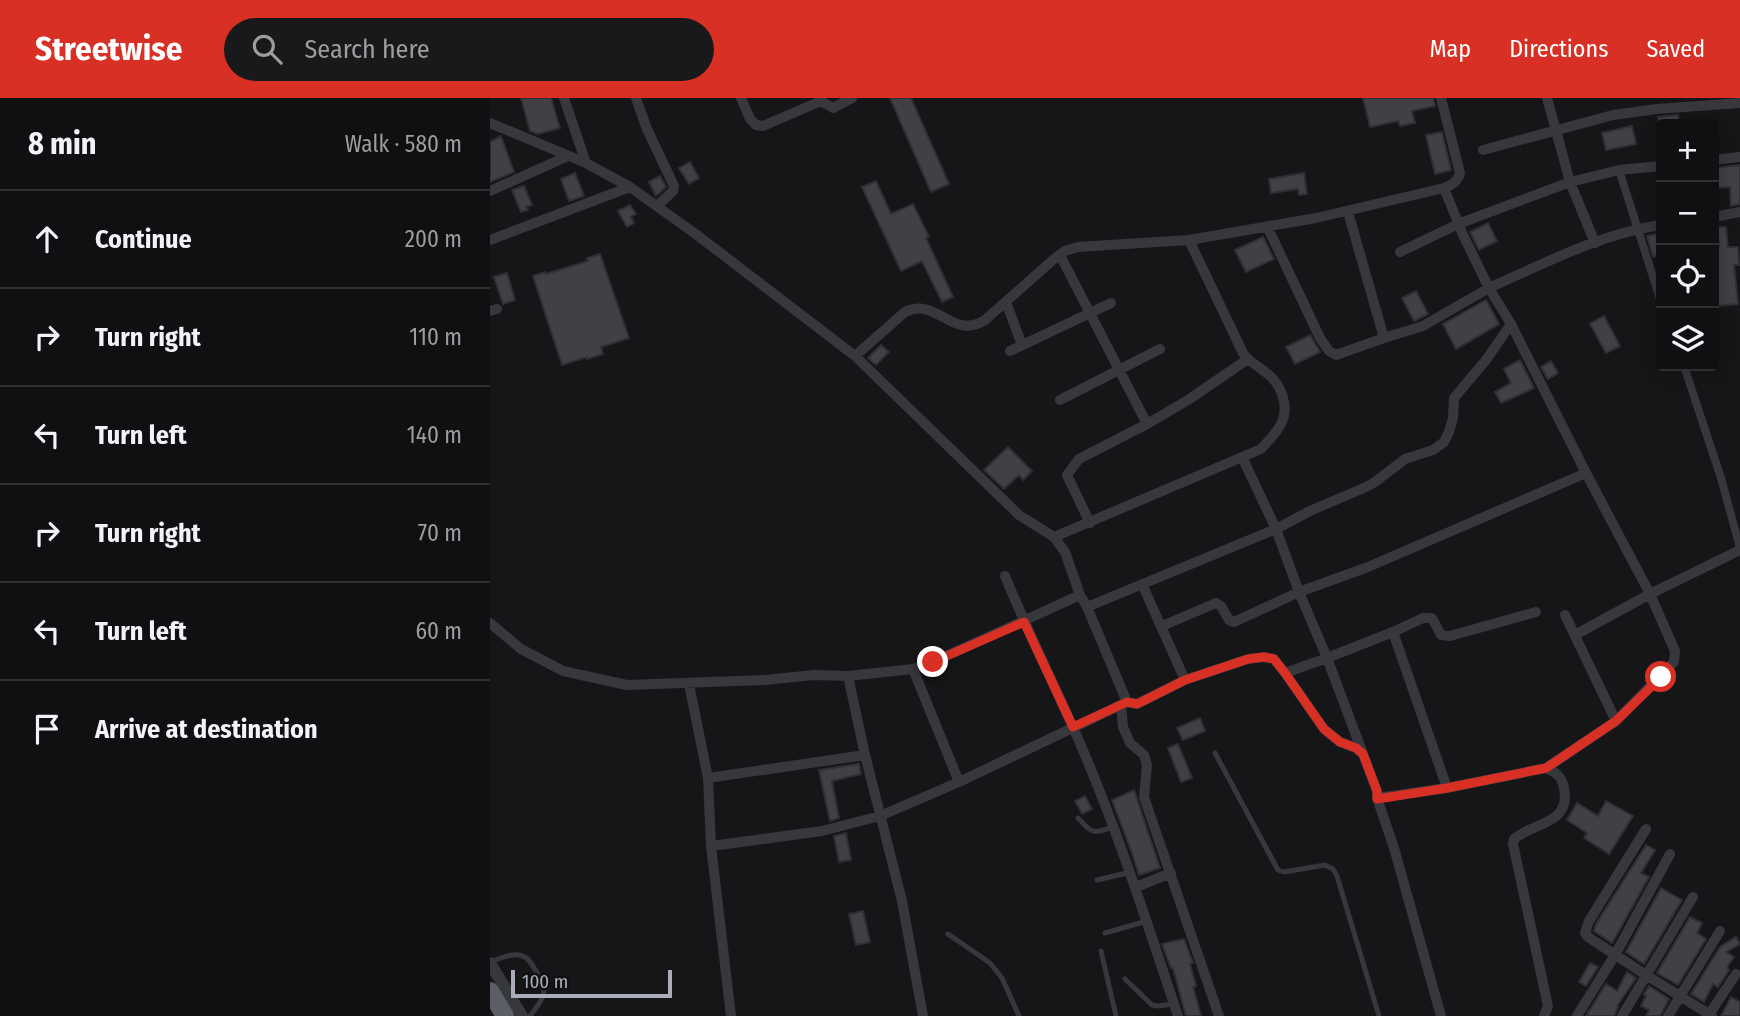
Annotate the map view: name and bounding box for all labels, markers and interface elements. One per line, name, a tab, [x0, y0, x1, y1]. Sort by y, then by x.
search box	[224, 18, 714, 81]
text: Streetwise	[35, 29, 182, 69]
icon: search	[248, 30, 286, 68]
text: Search here	[304, 34, 430, 65]
text: Map	[1430, 35, 1471, 63]
text: Directions	[1509, 35, 1608, 63]
text: Saved	[1646, 35, 1705, 63]
map controls	[1656, 119, 1719, 371]
button: +	[1656, 119, 1719, 182]
text: 8 min	[28, 126, 96, 162]
text: Walk · 580 m	[345, 130, 462, 158]
button: −	[1656, 182, 1719, 245]
icon: ahead	[28, 220, 66, 258]
text: Continue	[95, 224, 192, 255]
text: 200 m	[405, 225, 462, 253]
button: locate	[1656, 245, 1719, 308]
button: layers	[1656, 308, 1719, 371]
icon: right	[28, 318, 66, 356]
text: Turn right	[95, 322, 201, 353]
text: 110 m	[409, 323, 462, 351]
icon: left	[28, 416, 66, 454]
text: Turn left	[95, 420, 187, 451]
text: 140 m	[407, 421, 462, 449]
icon: right	[28, 514, 66, 552]
text: Turn right	[95, 518, 201, 549]
text: 70 m	[418, 519, 462, 547]
icon: left	[28, 612, 66, 650]
text: Turn left	[95, 616, 187, 647]
text: 60 m	[416, 617, 462, 645]
route end	[917, 646, 948, 677]
route start	[1645, 661, 1676, 692]
icon: arrive	[28, 710, 66, 748]
text: Arrive at destination	[95, 714, 318, 745]
scale bar	[511, 967, 672, 999]
text: 100 m	[522, 970, 568, 993]

